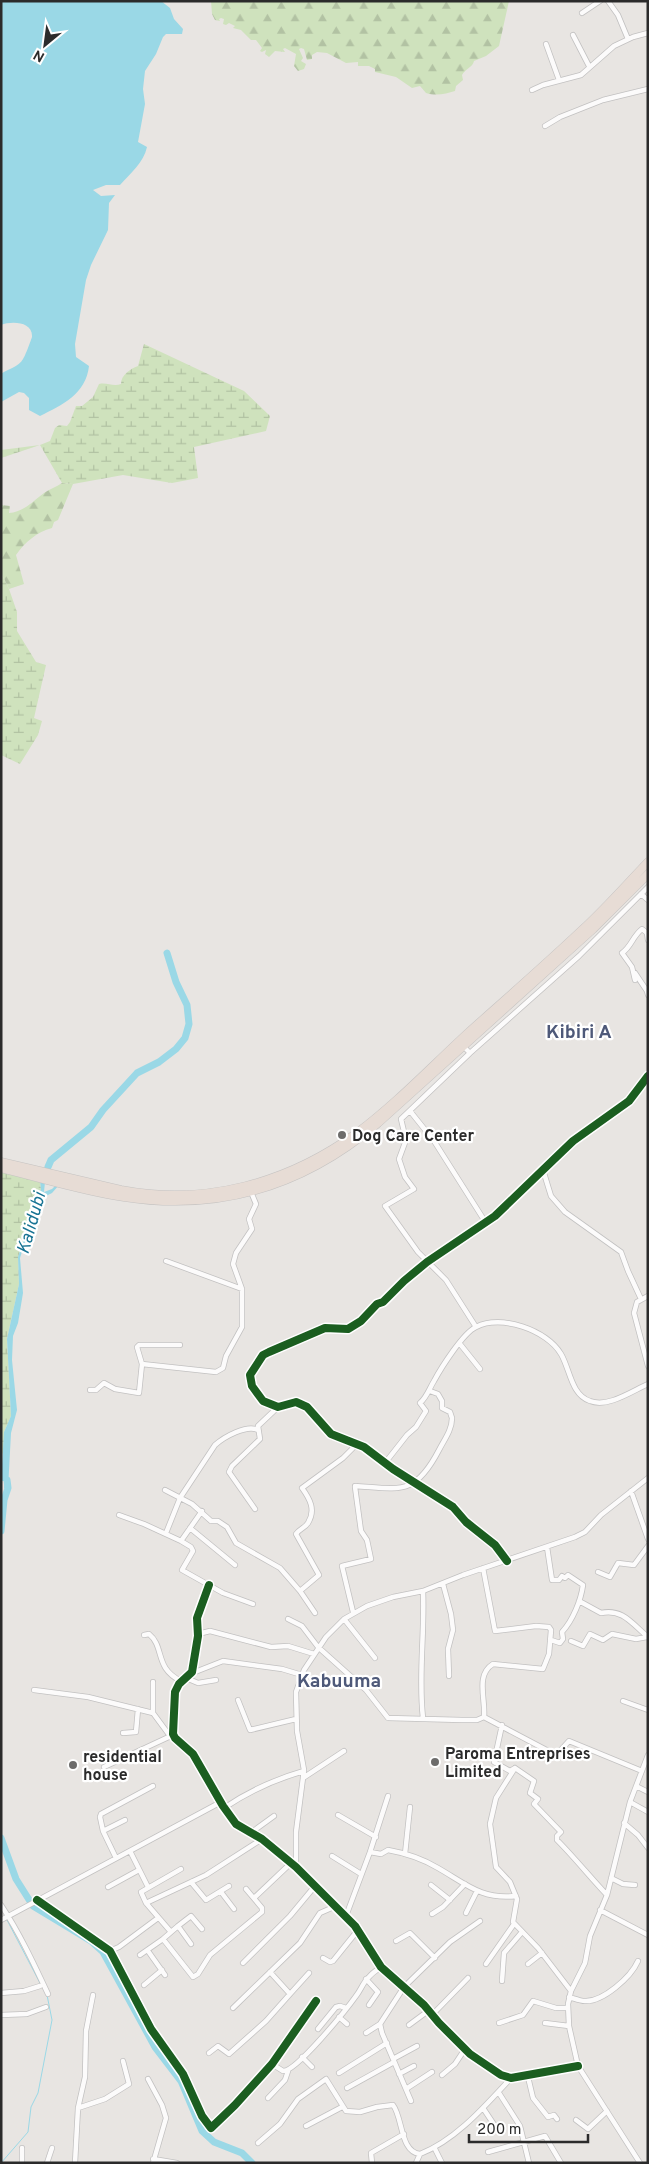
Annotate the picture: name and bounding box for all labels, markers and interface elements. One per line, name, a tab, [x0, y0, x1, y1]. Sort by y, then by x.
north arrow	[20, 20, 70, 70]
text: N	[31, 45, 48, 65]
district label: Kibiri A	[546, 1021, 612, 1045]
place label: Dog Care Center	[352, 1127, 474, 1147]
marker: Dog Care Center	[336, 1129, 348, 1141]
water label: Kalidubi	[13, 1188, 53, 1257]
district label: Kabuuma	[297, 1670, 381, 1694]
place label: Paroma Entreprises Limited	[445, 1745, 591, 1783]
place label: residential house	[83, 1748, 162, 1786]
marker: Paroma Entreprises Limited	[429, 1756, 441, 1768]
marker: residential house	[67, 1759, 79, 1771]
scale bar	[469, 2112, 588, 2144]
text: 200 m	[477, 2121, 522, 2140]

